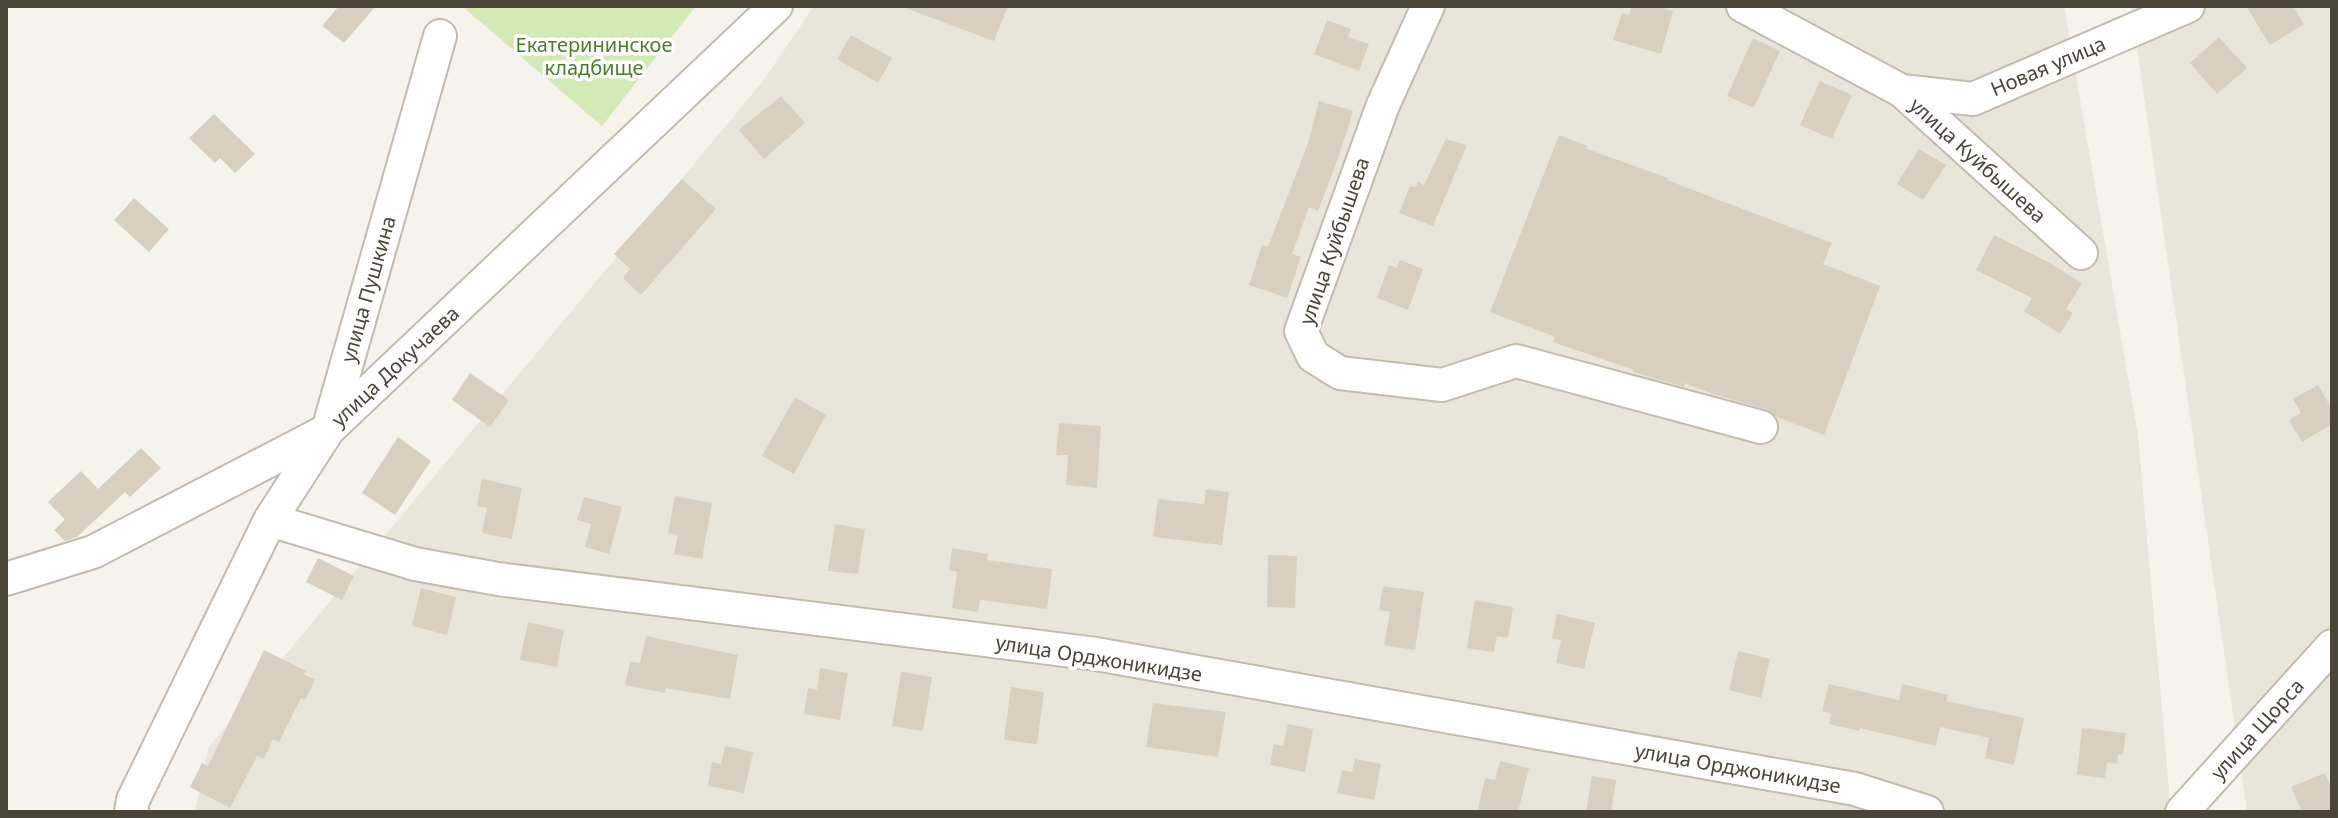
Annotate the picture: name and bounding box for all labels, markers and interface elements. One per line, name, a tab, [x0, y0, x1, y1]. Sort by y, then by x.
street label: Новая улица	[1986, 30, 2110, 102]
park label: Екатерининское кладбище	[516, 31, 672, 81]
street label: улица Куйбышева	[1904, 91, 2052, 229]
street label: улица Куйбышева	[1293, 154, 1375, 328]
street label: улица Пушкина	[334, 213, 402, 365]
street label: улица Докучаева	[325, 300, 465, 432]
street label: улица Орджоникидзе	[994, 628, 1204, 688]
street label: улица Щорса	[2204, 673, 2310, 785]
street label: улица Орджоникидзе	[1633, 737, 1843, 799]

